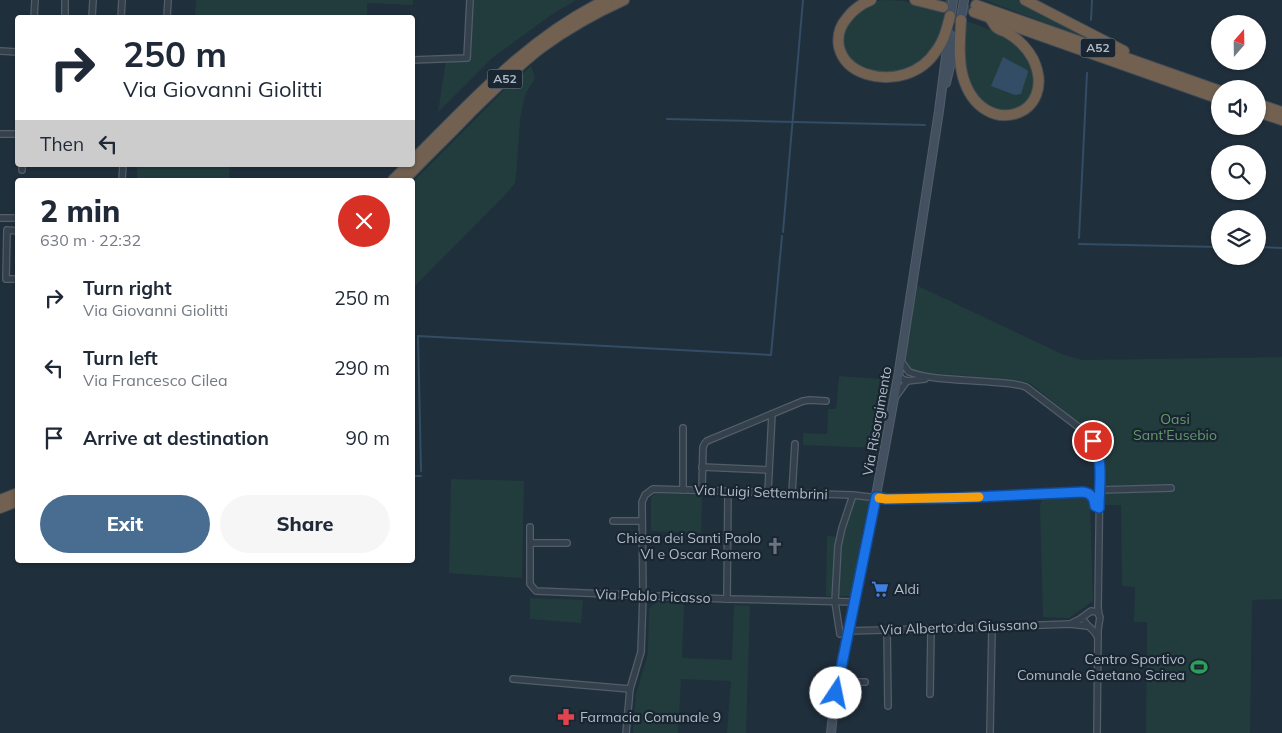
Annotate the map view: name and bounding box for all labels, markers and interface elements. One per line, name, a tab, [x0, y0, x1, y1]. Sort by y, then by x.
north arrow	[1211, 15, 1266, 70]
map controls	[1211, 15, 1266, 265]
text: 250 m	[123, 32, 227, 76]
icon: right	[40, 35, 105, 100]
road number: A52	[1080, 38, 1116, 58]
road number: A52	[488, 70, 522, 88]
text: Via Giovanni Giolitti	[123, 75, 322, 103]
button: sound	[1211, 80, 1266, 135]
icon: left	[94, 130, 122, 158]
text: Then	[40, 132, 84, 156]
button: search	[1211, 145, 1266, 200]
text: 2 min	[40, 192, 120, 230]
button: close	[338, 195, 390, 247]
button: layers	[1211, 210, 1266, 265]
text: 630 m · 22:32	[40, 230, 141, 250]
text: Turn right	[83, 276, 172, 300]
icon: right	[40, 284, 68, 312]
text: 250 m	[334, 286, 390, 310]
text: Via Giovanni Giolitti	[83, 300, 228, 320]
text: Turn left	[83, 346, 158, 370]
icon: left	[40, 354, 68, 382]
text: 290 m	[334, 356, 390, 380]
street label: Via Risorgimento	[859, 365, 895, 477]
text: Via Francesco Cilea	[83, 370, 228, 390]
park label: Oasi Sant'Eusebio	[1133, 410, 1217, 444]
pin	[1072, 420, 1114, 462]
icon: arrive	[40, 424, 68, 452]
text: Arrive at destination	[83, 426, 269, 450]
text: 90 m	[346, 426, 390, 450]
icon: arrive	[1079, 427, 1107, 455]
street label: Via Luigi Settembrini	[694, 481, 828, 503]
button: Exit	[40, 495, 210, 553]
button: Share	[220, 495, 390, 553]
place label: Chiesa dei Santi Paolo VI e Oscar Romero	[617, 529, 761, 563]
church icon: Chiesa dei Santi Paolo VI e Oscar Romero	[765, 536, 785, 556]
supermarket icon: Aldi	[870, 579, 890, 599]
place label: Aldi	[894, 580, 919, 598]
street label: Via Pablo Picasso	[595, 585, 711, 607]
street label: Via Alberto da Giussano	[880, 615, 1038, 639]
place label: Centro Sportivo Comunale Gaetano Scirea	[1017, 650, 1185, 684]
sports icon: Centro Sportivo Comunale Gaetano Scirea	[1189, 657, 1209, 677]
position arrow	[809, 666, 861, 718]
pharmacy icon: Farmacia Comunale 9	[556, 707, 576, 727]
place label: Farmacia Comunale 9	[580, 708, 721, 726]

